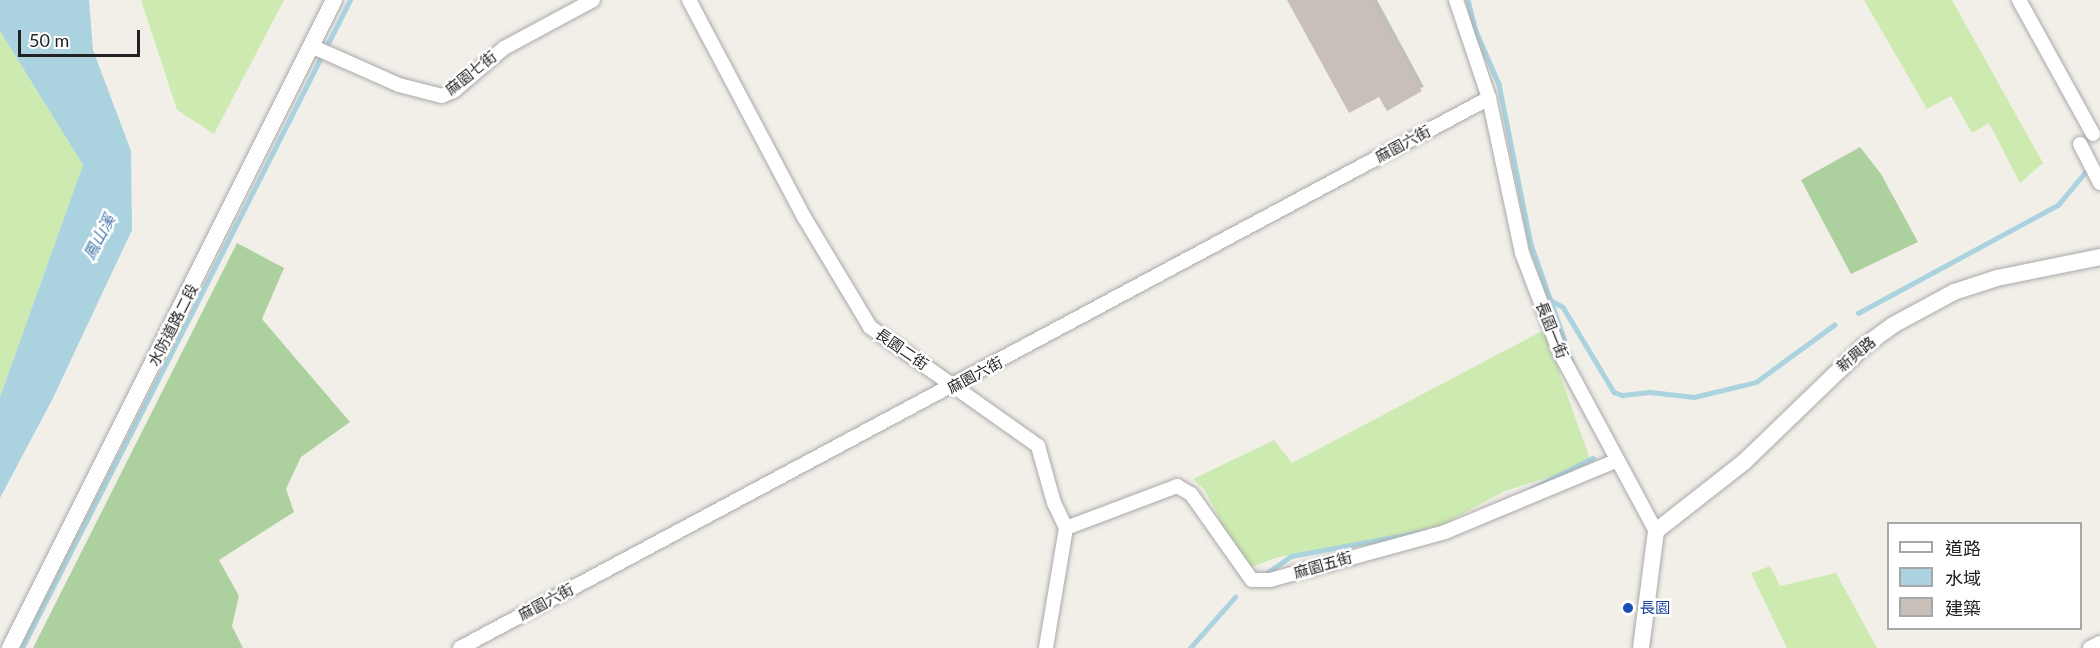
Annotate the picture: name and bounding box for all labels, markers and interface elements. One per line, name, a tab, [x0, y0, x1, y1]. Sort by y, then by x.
scale bar	[21, 18, 142, 56]
text: 50 m	[29, 29, 69, 51]
street label: 麻園七街	[442, 47, 500, 99]
street label: 麻園六街	[1372, 122, 1434, 166]
water label: 鳳山溪	[79, 211, 119, 263]
street label: 水防道路二段	[145, 281, 201, 369]
street label: 長園一街	[1532, 299, 1572, 361]
street label: 長園二街	[872, 324, 932, 374]
street label: 新興路	[1833, 333, 1879, 375]
street label: 麻園六街	[944, 353, 1006, 397]
legend	[1887, 522, 2082, 630]
text: 道路	[1945, 537, 1981, 559]
street label: 麻園五街	[1292, 548, 1354, 582]
text: 水域	[1945, 567, 1981, 589]
street label: 麻園六街	[515, 580, 577, 624]
text: 建築	[1945, 597, 1981, 619]
place label: 長園	[1640, 599, 1670, 617]
marker: 長園	[1621, 601, 1635, 615]

